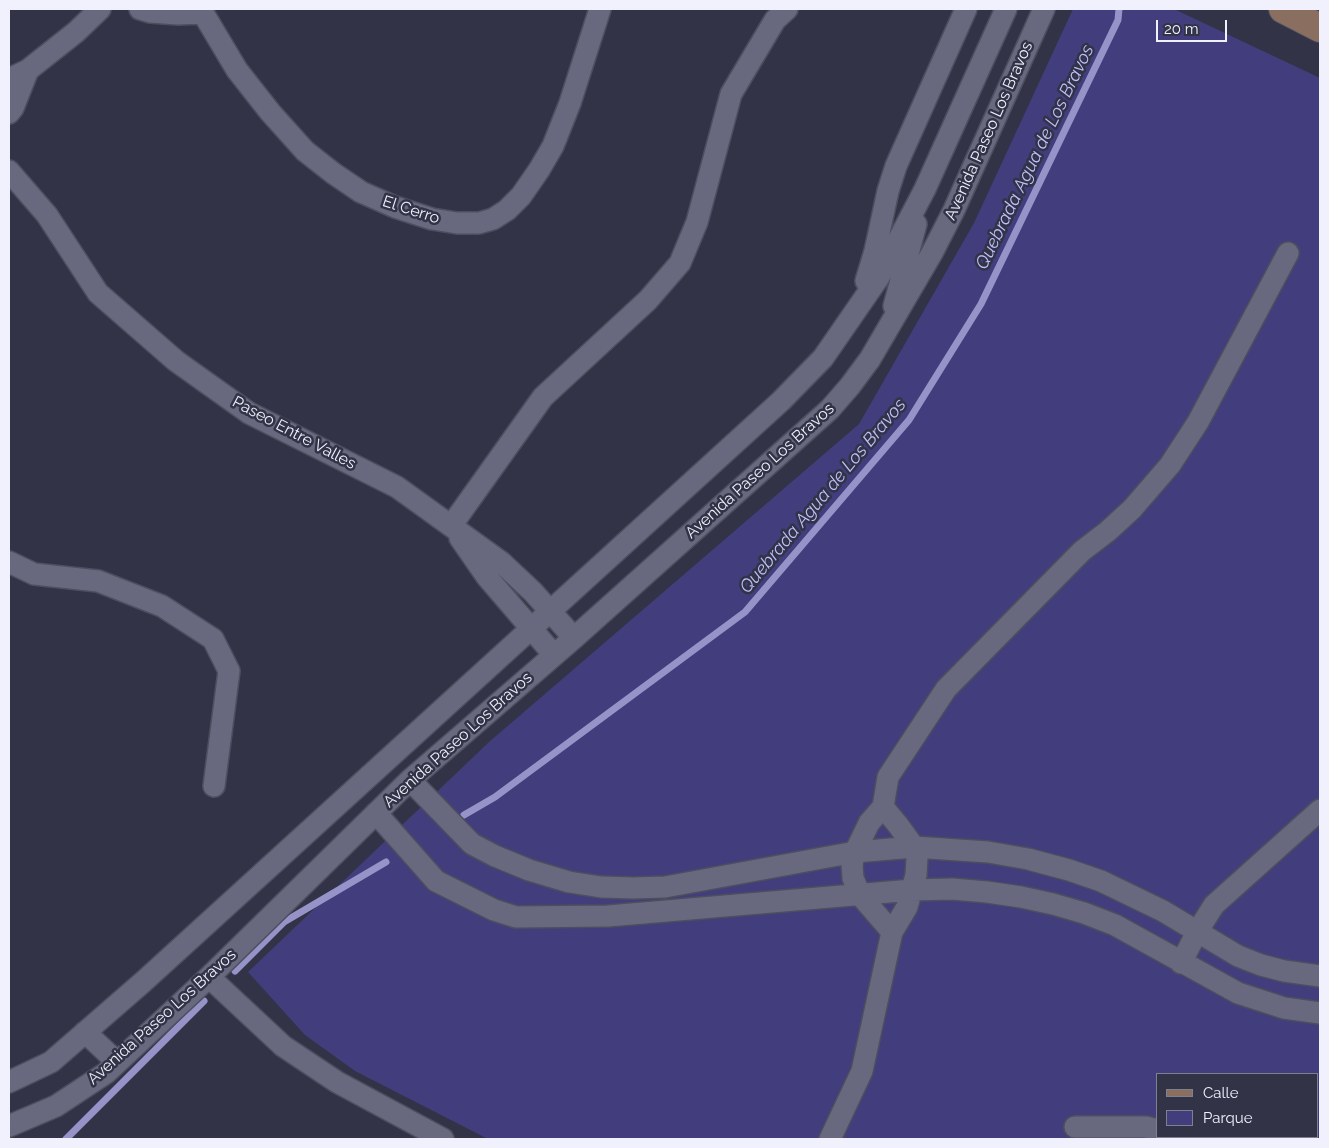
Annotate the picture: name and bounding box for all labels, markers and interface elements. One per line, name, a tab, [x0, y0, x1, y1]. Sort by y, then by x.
scale bar	[1159, 10, 1230, 42]
text: 20 m	[1164, 20, 1199, 38]
street label: Avenida Paseo Los Bravos	[941, 39, 1037, 223]
water label: Quebrada Agua de Los Bravos	[971, 41, 1099, 273]
street label: El Cerro	[380, 192, 442, 228]
street label: Paseo Entre Valles	[229, 392, 359, 474]
water label: Quebrada Agua de Los Bravos	[735, 394, 911, 598]
street label: Avenida Paseo Los Bravos	[682, 399, 838, 543]
street label: Avenida Paseo Los Bravos	[380, 668, 536, 812]
street label: Avenida Paseo Los Bravos	[84, 945, 240, 1089]
legend	[1156, 1073, 1319, 1138]
text: Calle	[1203, 1084, 1238, 1102]
text: Parque	[1203, 1109, 1252, 1127]

